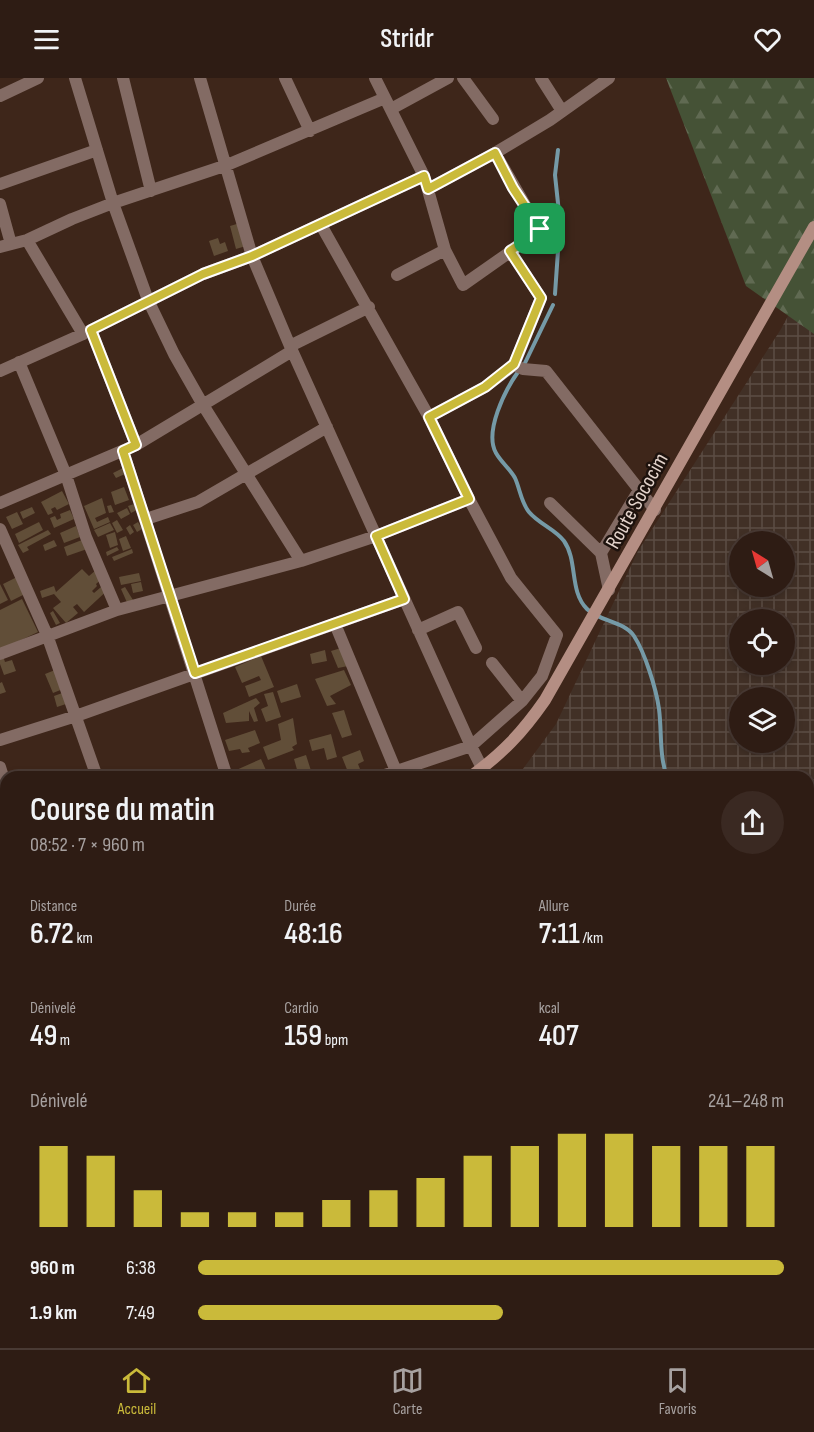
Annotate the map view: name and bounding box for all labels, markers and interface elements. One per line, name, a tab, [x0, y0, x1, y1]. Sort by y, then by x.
icon: menu	[30, 23, 63, 56]
text: Stridr	[380, 23, 434, 55]
icon: heart	[751, 23, 784, 56]
pin	[514, 203, 565, 254]
icon: arrive	[523, 212, 556, 245]
street label: Route Sococim	[600, 449, 674, 553]
north arrow	[729, 531, 795, 597]
map controls	[729, 531, 795, 753]
button: locate	[729, 609, 795, 675]
button: layers	[729, 687, 795, 753]
text: Course du matin	[30, 790, 215, 830]
button: share	[721, 791, 784, 854]
text: 08:52 · 7 × 960 m	[30, 833, 145, 857]
text: Distance	[30, 897, 77, 916]
text: Durée	[284, 897, 316, 916]
text: Allure	[539, 897, 569, 916]
text: 6.72	[30, 916, 74, 952]
text: 48:16	[284, 916, 343, 952]
text: 7:11	[539, 916, 580, 952]
text: km	[74, 929, 93, 948]
text: /km	[580, 929, 603, 948]
text: Dénivelé	[30, 999, 76, 1018]
text: Cardio	[284, 999, 319, 1018]
text: kcal	[539, 999, 560, 1018]
text: 49	[30, 1018, 57, 1054]
text: 159	[284, 1018, 322, 1054]
text: 407	[539, 1018, 579, 1054]
text: m	[57, 1031, 70, 1050]
text: bpm	[322, 1031, 348, 1050]
text: Dénivelé	[30, 1089, 88, 1113]
text: 241–248 m	[708, 1089, 784, 1113]
text: 960 m	[30, 1256, 75, 1280]
text: 6:38	[126, 1256, 156, 1280]
text: 1.9 km	[30, 1301, 77, 1325]
text: 7:49	[126, 1301, 155, 1325]
tab: Accueil	[117, 1364, 156, 1419]
tab: Carte	[391, 1364, 424, 1419]
tab: Favoris	[659, 1364, 697, 1419]

